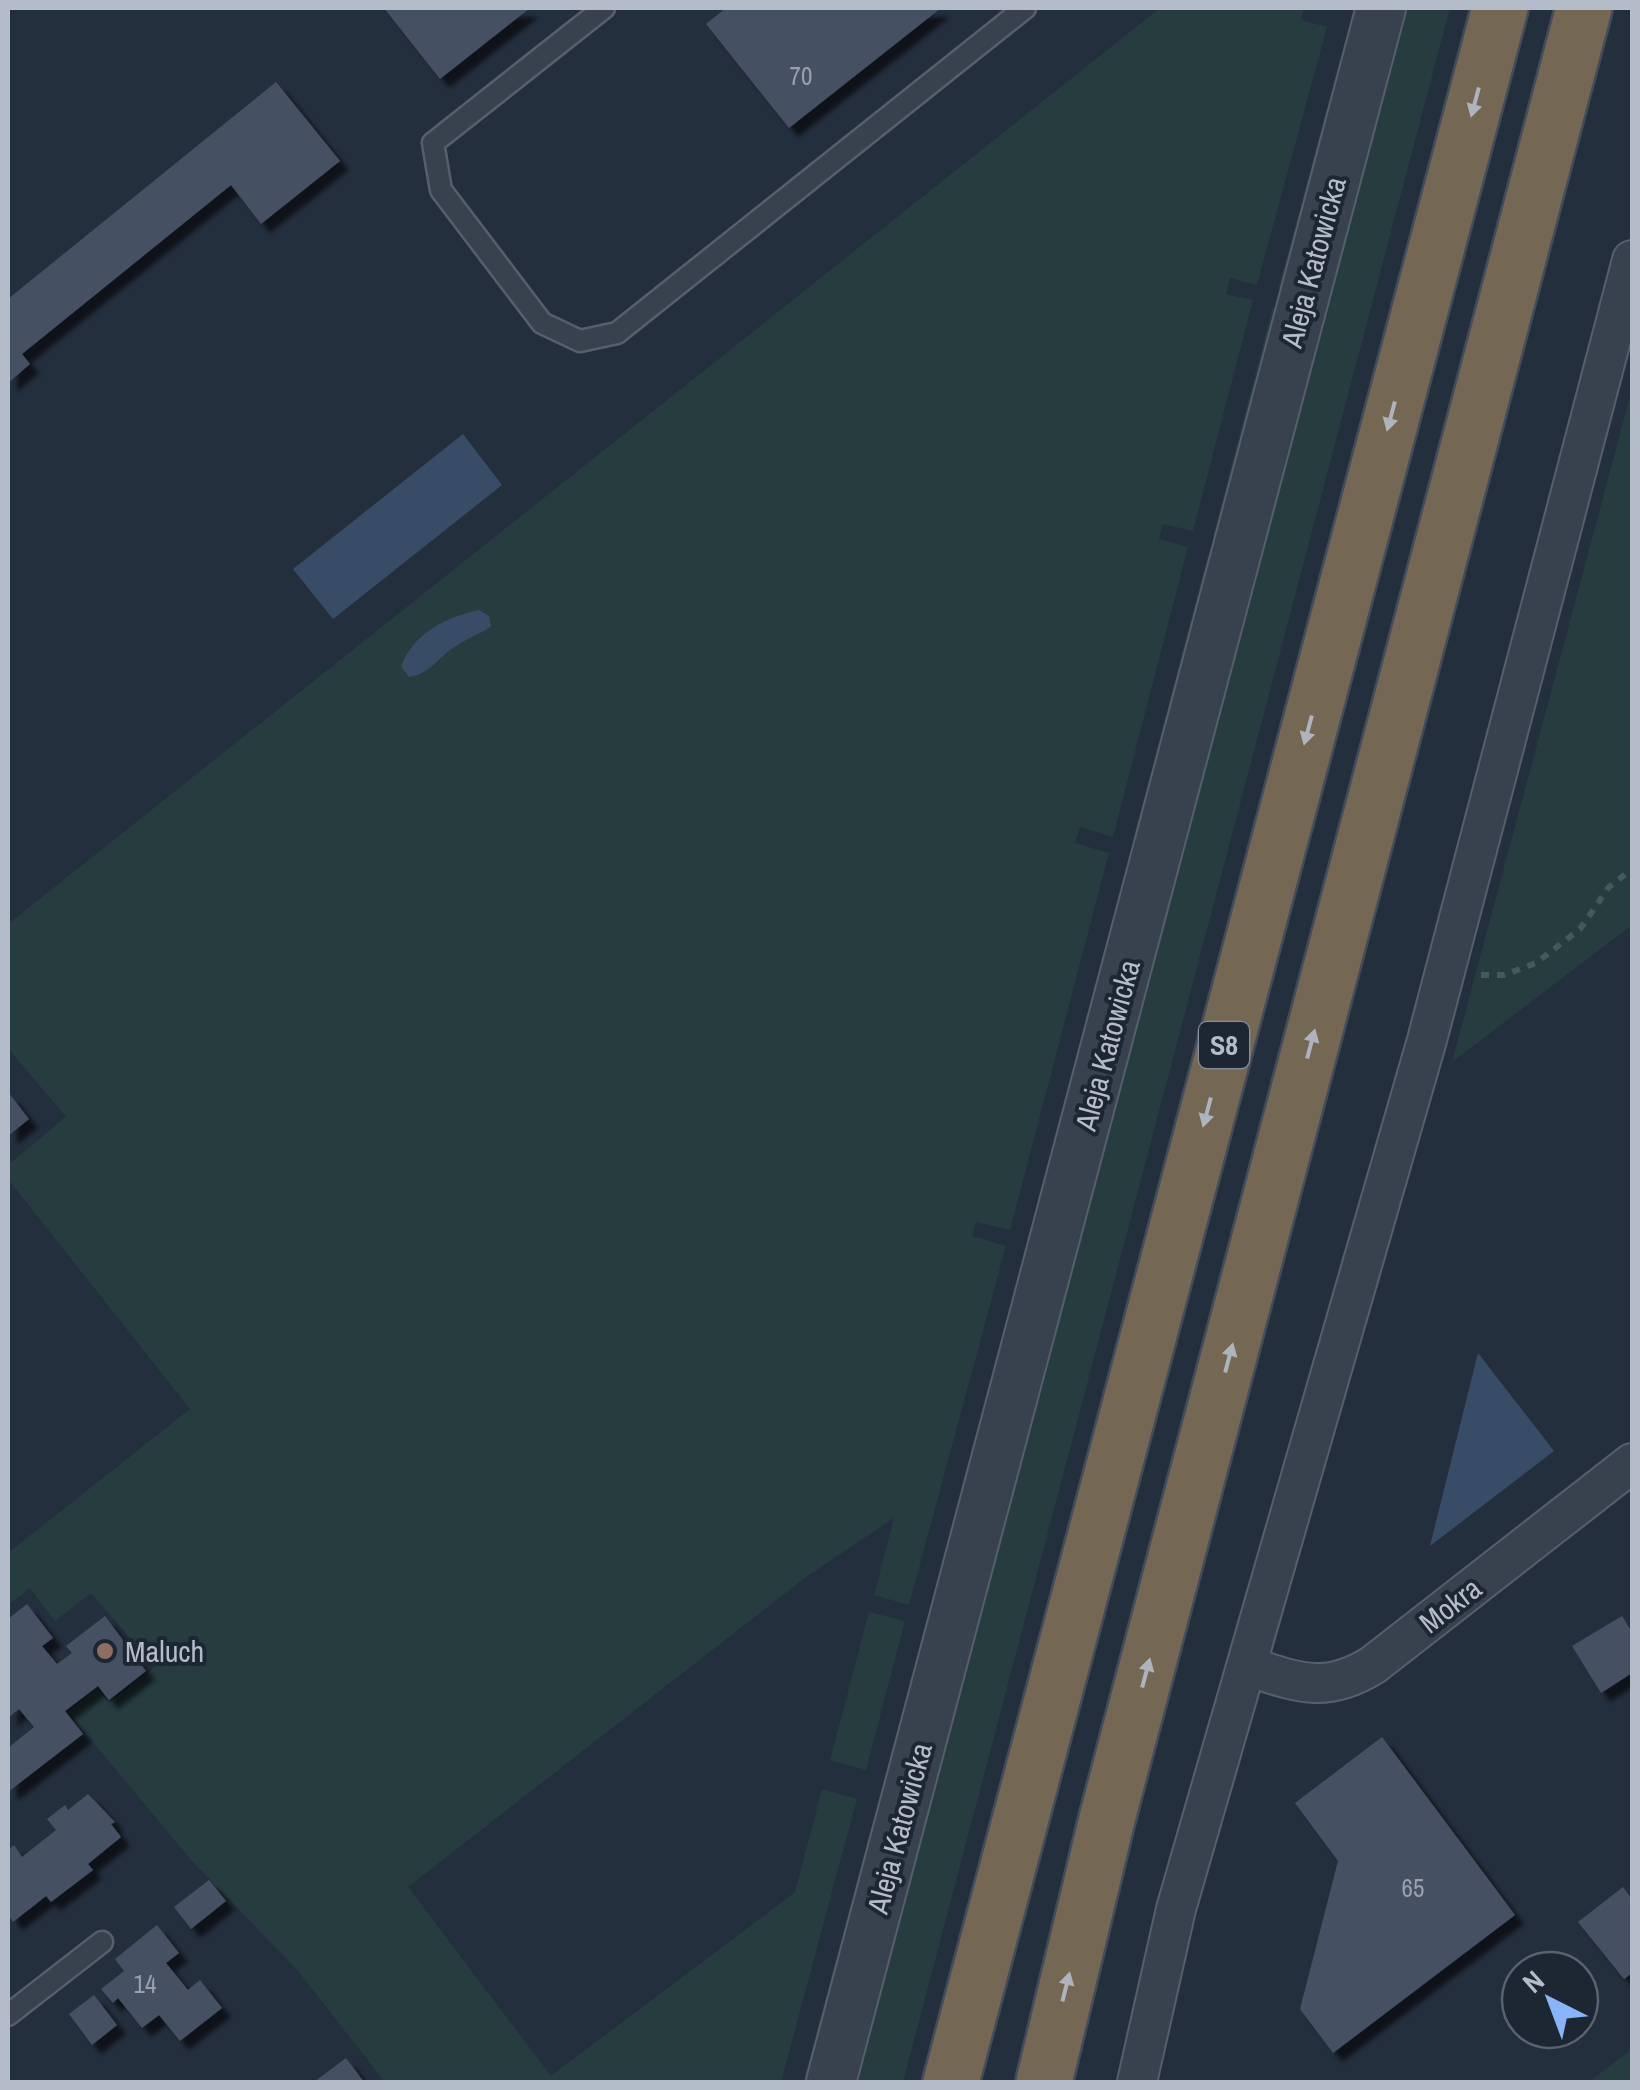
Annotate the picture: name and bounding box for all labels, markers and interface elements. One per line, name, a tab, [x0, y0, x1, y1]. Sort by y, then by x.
house number: 70	[790, 59, 812, 93]
one-way arrow	[1467, 87, 1483, 118]
street label: Aleja Katowicka	[1271, 172, 1355, 353]
one-way arrow	[1383, 401, 1399, 432]
one-way arrow	[1299, 715, 1315, 746]
street label: Aleja Katowicka	[1065, 955, 1149, 1136]
road number: S8	[1199, 1022, 1249, 1068]
one-way arrow	[1304, 1028, 1319, 1059]
one-way arrow	[1198, 1097, 1214, 1128]
one-way arrow	[1221, 1342, 1237, 1373]
street label: Mokra	[1411, 1568, 1489, 1642]
place label: Maluch	[125, 1631, 204, 1671]
marker: Maluch	[94, 1640, 116, 1662]
one-way arrow	[1139, 1657, 1154, 1687]
street label: Aleja Katowicka	[857, 1738, 941, 1919]
house number: 65	[1402, 1871, 1424, 1905]
north arrow	[1500, 1950, 1600, 2050]
text: N	[1514, 1962, 1552, 2001]
house number: 14	[134, 1967, 156, 2001]
one-way arrow	[1059, 1971, 1074, 2002]

